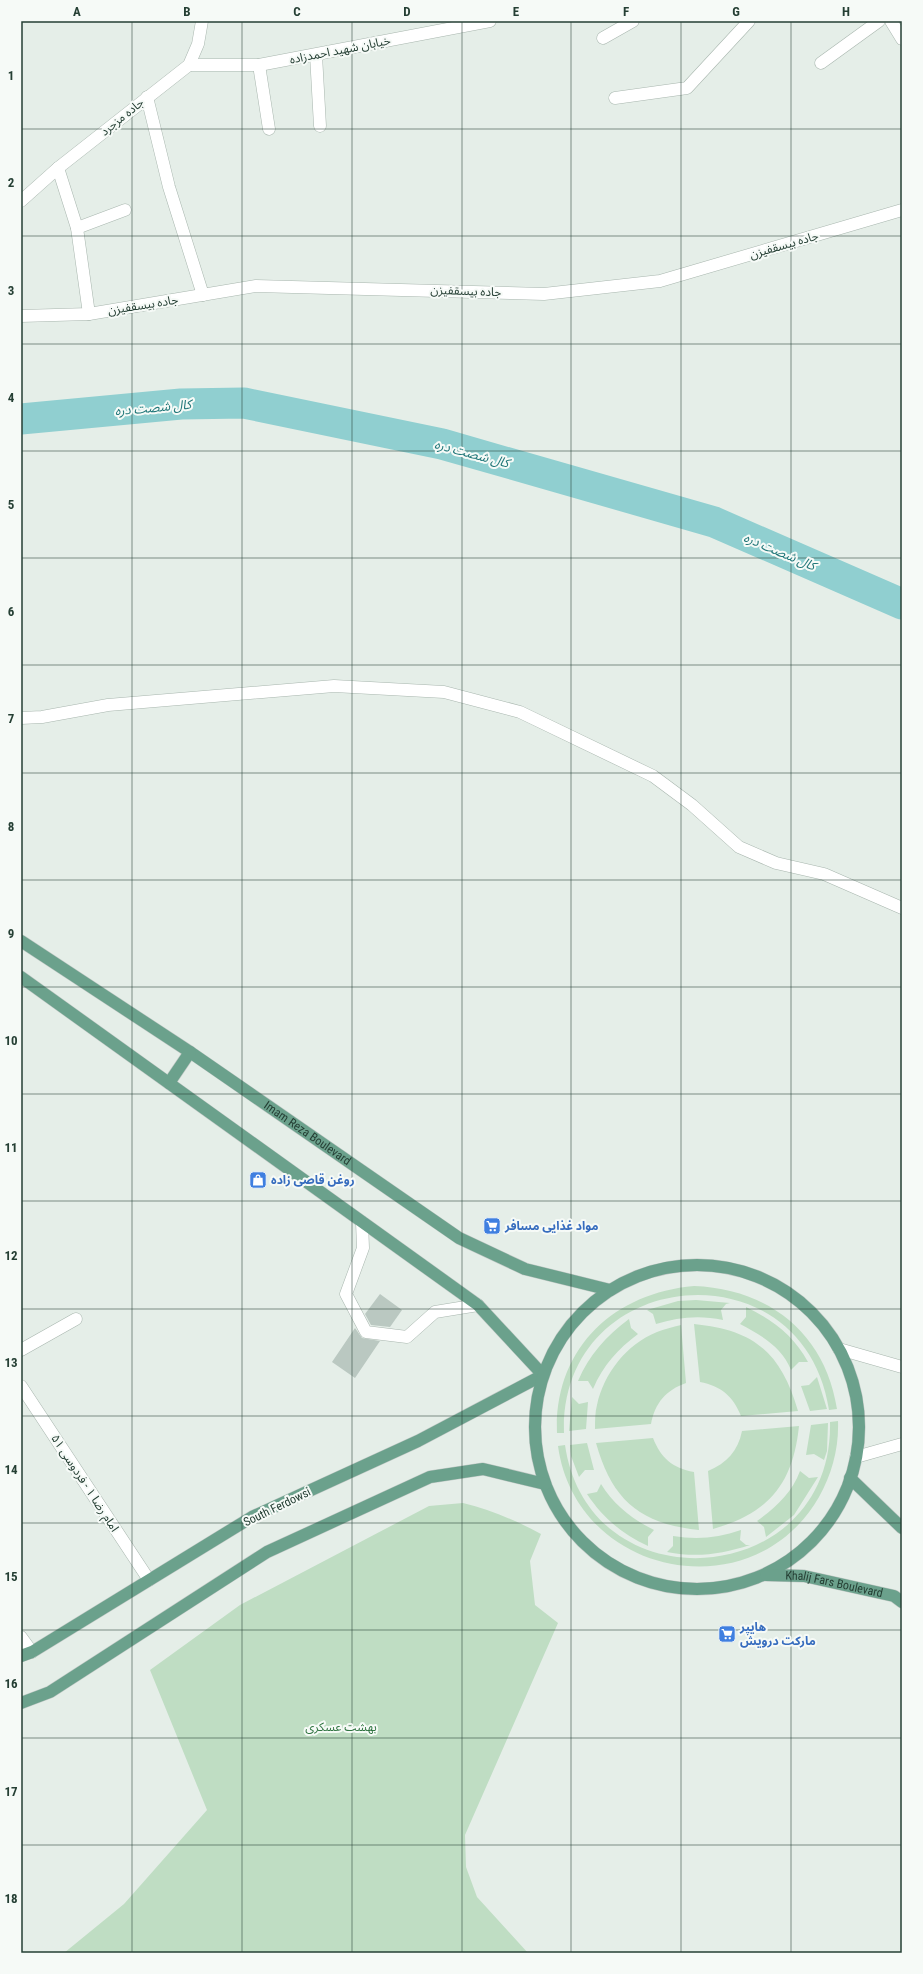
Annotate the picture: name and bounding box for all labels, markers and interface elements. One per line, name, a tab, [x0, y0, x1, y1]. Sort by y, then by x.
text: A	[73, 4, 81, 19]
text: B	[183, 4, 191, 19]
text: C	[293, 4, 301, 19]
text: D	[403, 4, 411, 19]
text: E	[513, 4, 520, 19]
text: F	[623, 4, 629, 19]
text: G	[732, 4, 740, 19]
text: H	[842, 4, 850, 19]
street label: خیابان شهید احمدزاده	[288, 33, 392, 67]
text: 1	[8, 68, 14, 83]
street label: جاده مزجرد	[98, 95, 146, 139]
text: 2	[8, 175, 15, 190]
street label: جاده بیسقفیزن	[748, 228, 820, 262]
text: 3	[8, 283, 14, 298]
street label: جاده بیسقفیزن	[430, 283, 502, 299]
street label: جاده بیسقفیزن	[107, 293, 179, 318]
text: 4	[8, 390, 15, 405]
water label: کال شصت دره	[114, 396, 195, 419]
water label: کال شصت دره	[433, 436, 513, 472]
text: 5	[8, 497, 15, 512]
water label: کال شصت دره	[741, 530, 820, 575]
text: 6	[8, 604, 15, 619]
text: 7	[8, 711, 15, 726]
text: 8	[8, 819, 14, 834]
text: 9	[8, 926, 14, 941]
text: 10	[4, 1033, 18, 1048]
street label: Imam Reza Boulevard	[261, 1098, 354, 1168]
text: 11	[4, 1140, 18, 1155]
shop icon: روغن قاصی زاده	[248, 1170, 268, 1190]
place label: روغن قاصی زاده	[271, 1173, 355, 1187]
supermarket icon: مواد غذایی مسافر	[482, 1216, 502, 1236]
place label: مواد غذایی مسافر	[504, 1219, 599, 1233]
text: 12	[4, 1248, 18, 1263]
text: 13	[4, 1355, 18, 1370]
street label: امام رضا ۱ - فردوسی ۵۱	[47, 1432, 122, 1536]
text: 14	[4, 1462, 18, 1477]
street label: South Ferdowsi	[241, 1485, 313, 1529]
text: 15	[4, 1569, 18, 1584]
street label: Khalij Fars Boulevard	[785, 1569, 884, 1600]
place label: هایپر مارکت درویش	[739, 1620, 816, 1648]
supermarket icon: هایپر مارکت درویش	[717, 1624, 737, 1644]
text: 16	[4, 1676, 18, 1691]
park label: بهشت عسکری	[305, 1720, 377, 1734]
text: 17	[4, 1784, 18, 1799]
text: 18	[4, 1891, 18, 1906]

